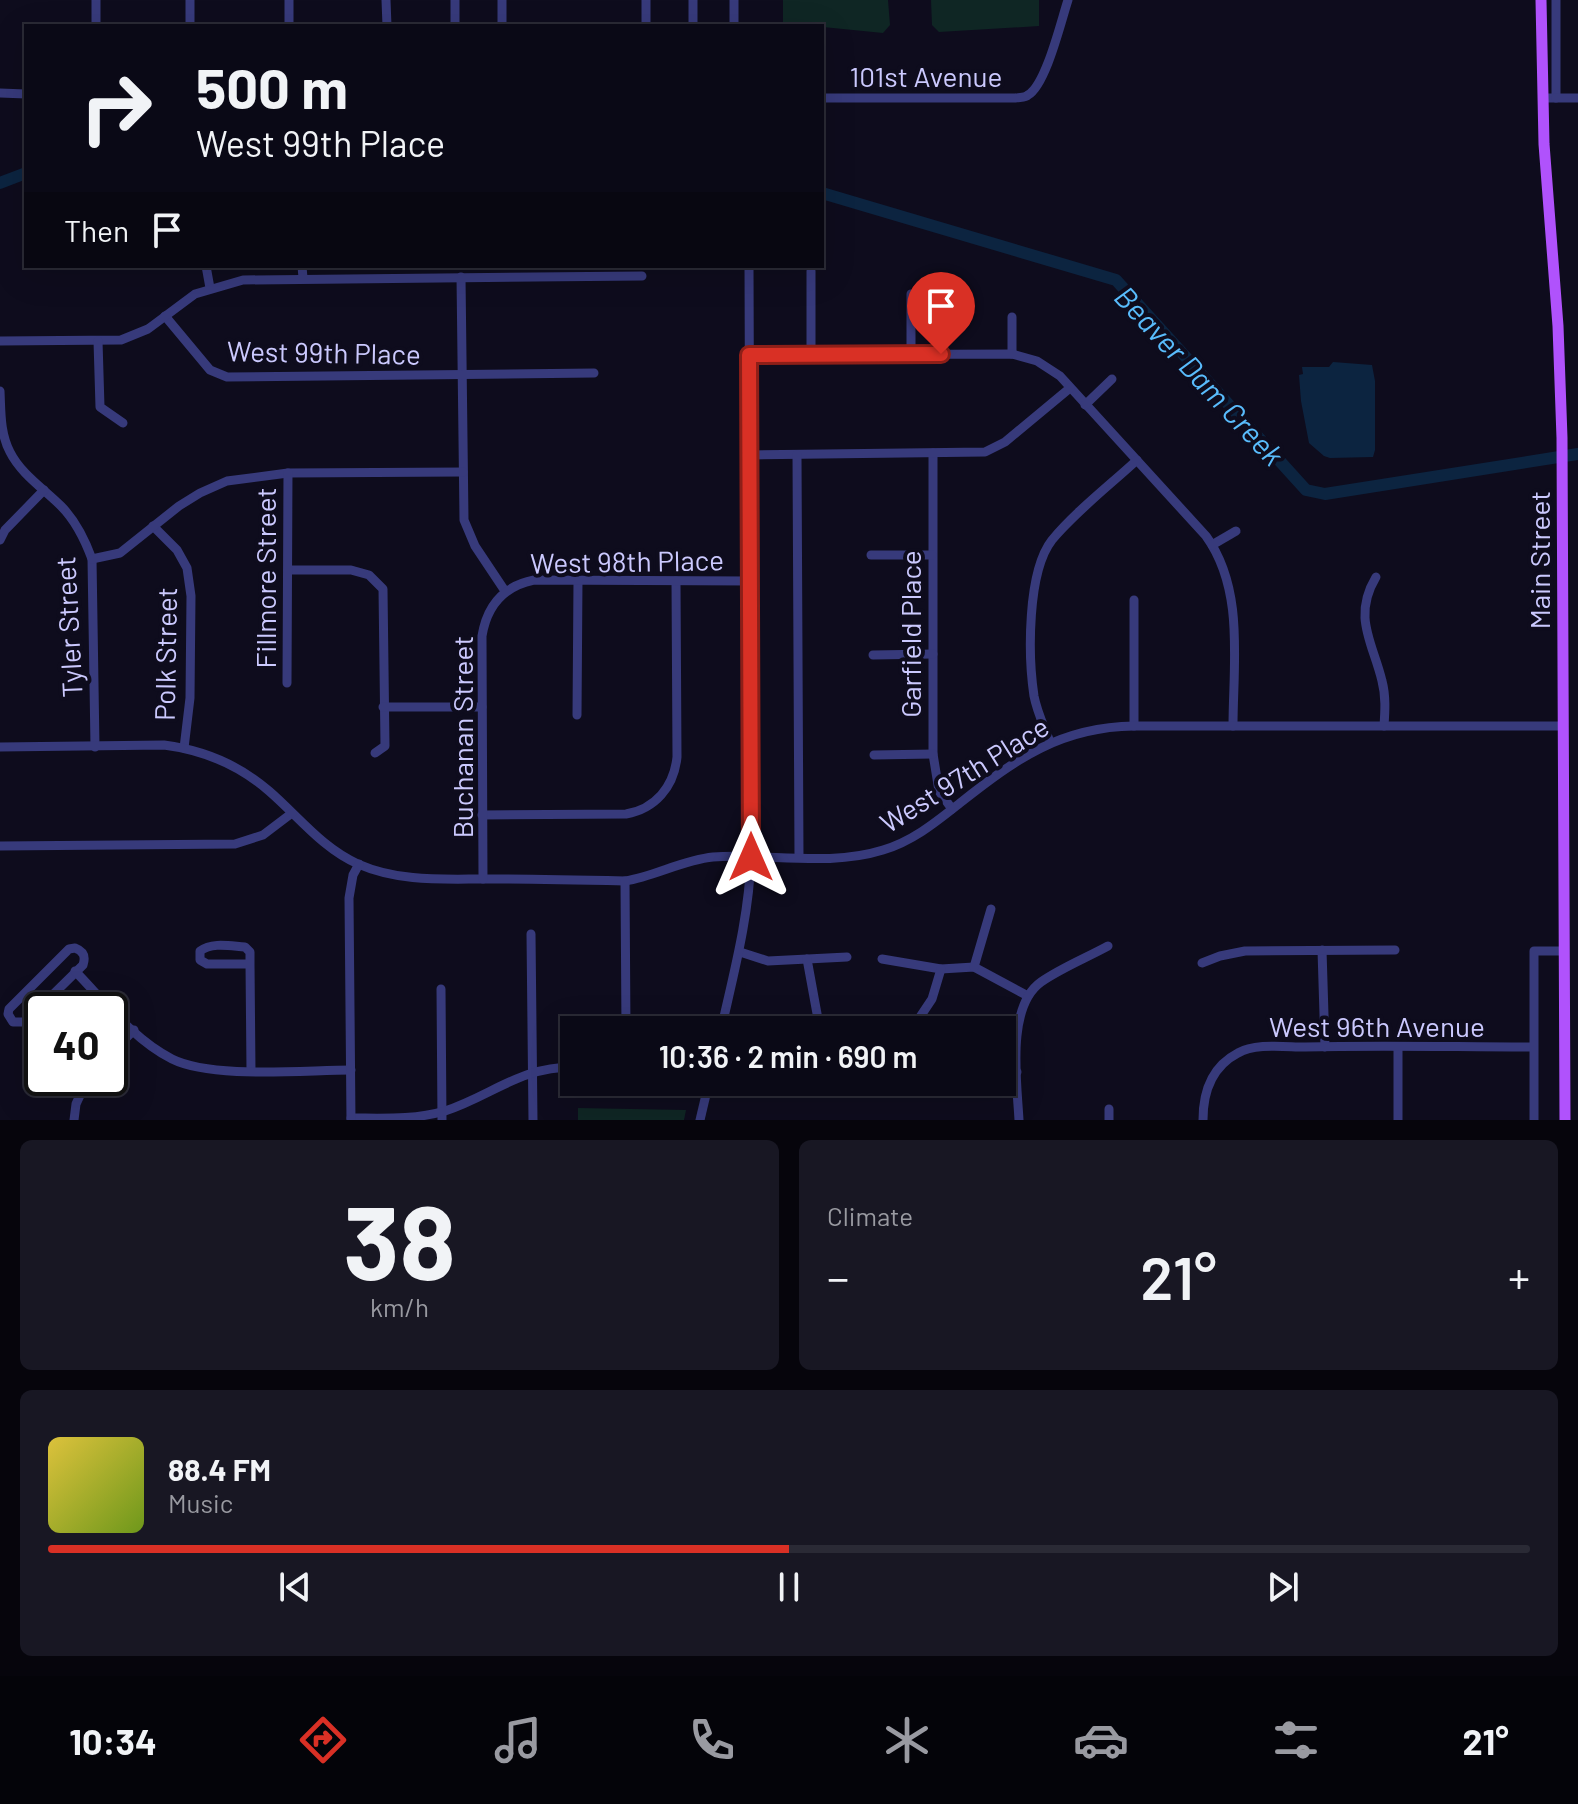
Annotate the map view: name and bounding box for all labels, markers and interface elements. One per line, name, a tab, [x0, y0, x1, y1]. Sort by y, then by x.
text: 500 m	[196, 53, 348, 120]
icon: right	[64, 56, 168, 160]
street label: 101st Avenue	[850, 59, 1002, 93]
text: West 99th Place	[196, 121, 445, 164]
icon: arrive	[145, 208, 189, 252]
text: Then	[64, 212, 129, 248]
pin	[907, 272, 975, 354]
water label: Beaver Dam Creek	[1108, 278, 1292, 472]
icon: arrive	[919, 284, 963, 328]
street label: West 99th Place	[227, 333, 421, 371]
street label: Fillmore Street	[248, 487, 282, 669]
street label: Main Street	[1522, 491, 1556, 629]
street label: West 98th Place	[530, 542, 724, 580]
street label: Garfield Place	[893, 550, 927, 718]
street label: Tyler Street	[47, 555, 89, 699]
street label: Polk Street	[147, 587, 183, 721]
street label: Buchanan Street	[445, 636, 479, 838]
street label: West 97th Place	[873, 709, 1055, 839]
position arrow	[709, 815, 793, 899]
speed limit sign: 40	[24, 992, 128, 1096]
street label: West 96th Avenue	[1269, 1009, 1485, 1043]
text: 10:36 · 2 min · 690 m	[659, 1038, 917, 1074]
text: 38	[343, 1176, 456, 1301]
text: Climate	[827, 1200, 913, 1231]
text: 21°	[1140, 1240, 1217, 1312]
text: −	[827, 1250, 849, 1303]
text: +	[1508, 1250, 1530, 1303]
text: km/h	[370, 1291, 429, 1322]
text: 88.4 FM	[168, 1451, 271, 1487]
text: Music	[168, 1487, 233, 1518]
icon: previous	[273, 1565, 317, 1609]
icon: pause	[767, 1565, 811, 1609]
icon: next	[1261, 1565, 1305, 1609]
icon: directions	[295, 1712, 351, 1768]
icon: music	[490, 1712, 546, 1768]
icon: phone	[684, 1712, 740, 1768]
icon: climate	[879, 1712, 935, 1768]
icon: car	[1073, 1712, 1129, 1768]
icon: filters	[1268, 1712, 1324, 1768]
text: 10:34	[69, 1719, 157, 1762]
text: 21°	[1462, 1719, 1509, 1762]

